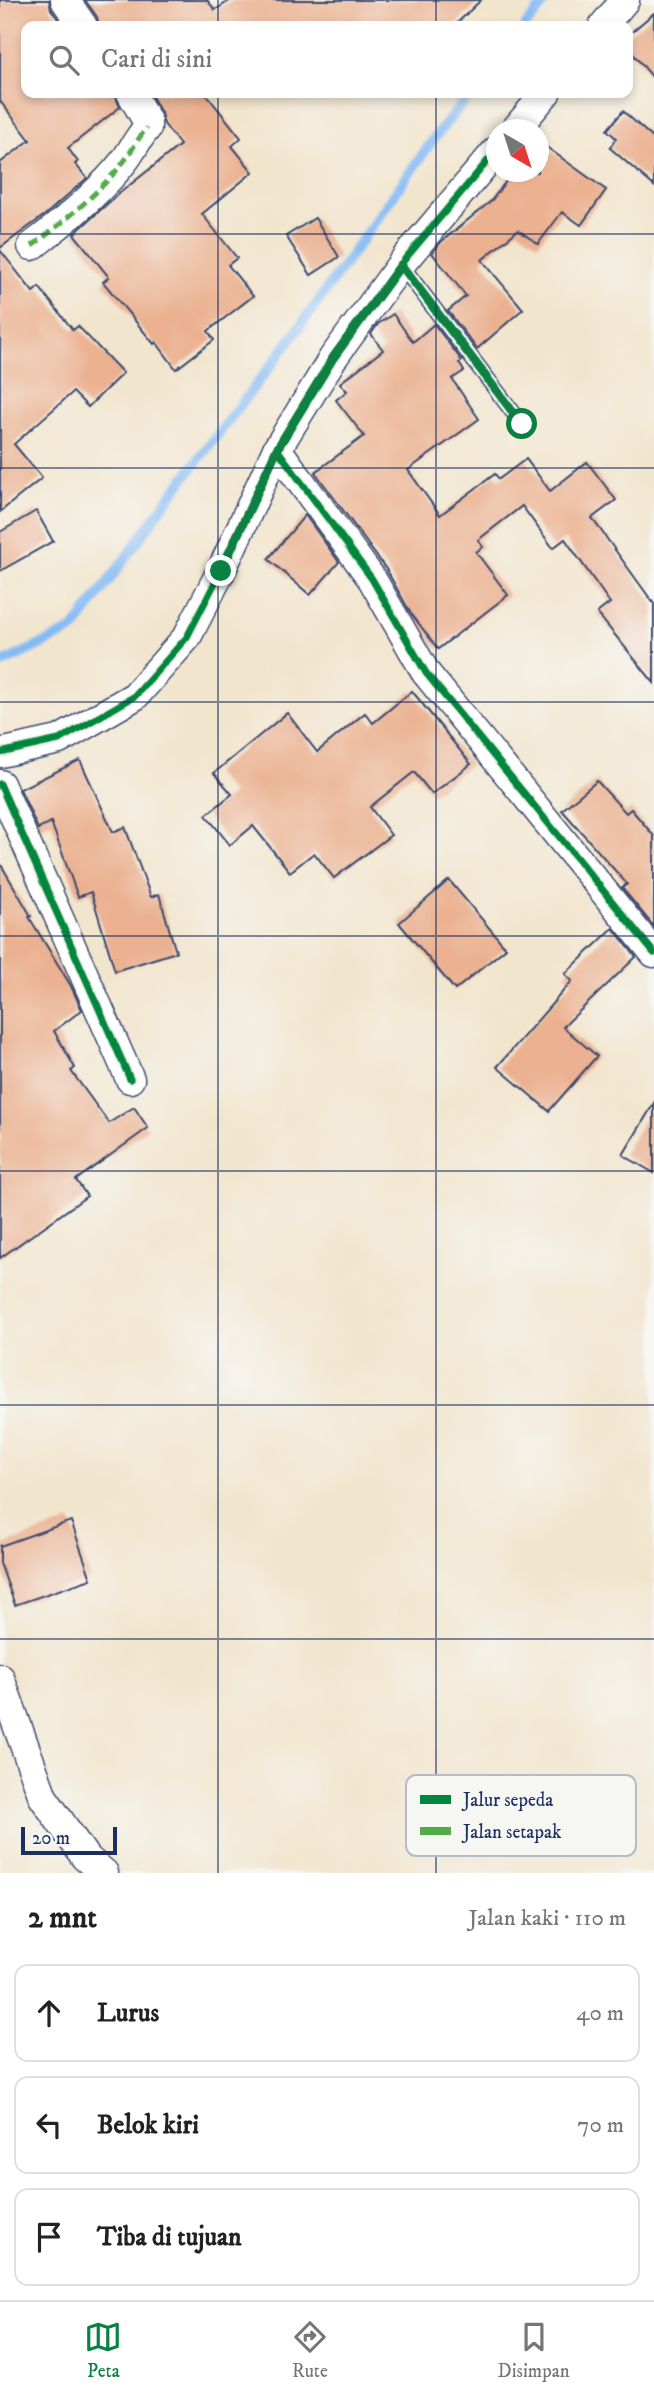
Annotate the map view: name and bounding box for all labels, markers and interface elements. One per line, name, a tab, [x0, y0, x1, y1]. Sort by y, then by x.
search box	[21, 21, 633, 98]
icon: search	[45, 41, 83, 79]
text: Cari di sini	[101, 43, 212, 76]
north arrow	[486, 119, 549, 182]
route start	[506, 408, 537, 439]
route end	[205, 555, 236, 586]
legend	[406, 1775, 636, 1856]
text: Jalur sepeda	[461, 1789, 553, 1812]
text: Jalan setapak	[461, 1821, 562, 1844]
scale bar	[21, 1824, 117, 1856]
text: 20 m	[32, 1827, 70, 1850]
text: 2 mnt	[28, 1900, 97, 1937]
text: Jalan kaki · 110 m	[469, 1904, 626, 1933]
icon: ahead	[30, 1994, 68, 2032]
text: Lurus	[97, 1997, 159, 2030]
text: 40 m	[576, 1999, 624, 2028]
icon: left	[30, 2106, 68, 2144]
text: Belok kiri	[97, 2109, 199, 2142]
text: 70 m	[577, 2111, 624, 2140]
icon: arrive	[30, 2218, 68, 2256]
text: Tiba di tujuan	[97, 2221, 242, 2254]
tab: Peta	[84, 2318, 122, 2383]
tab: Rute	[291, 2318, 329, 2383]
tab: Disimpan	[498, 2318, 570, 2383]

